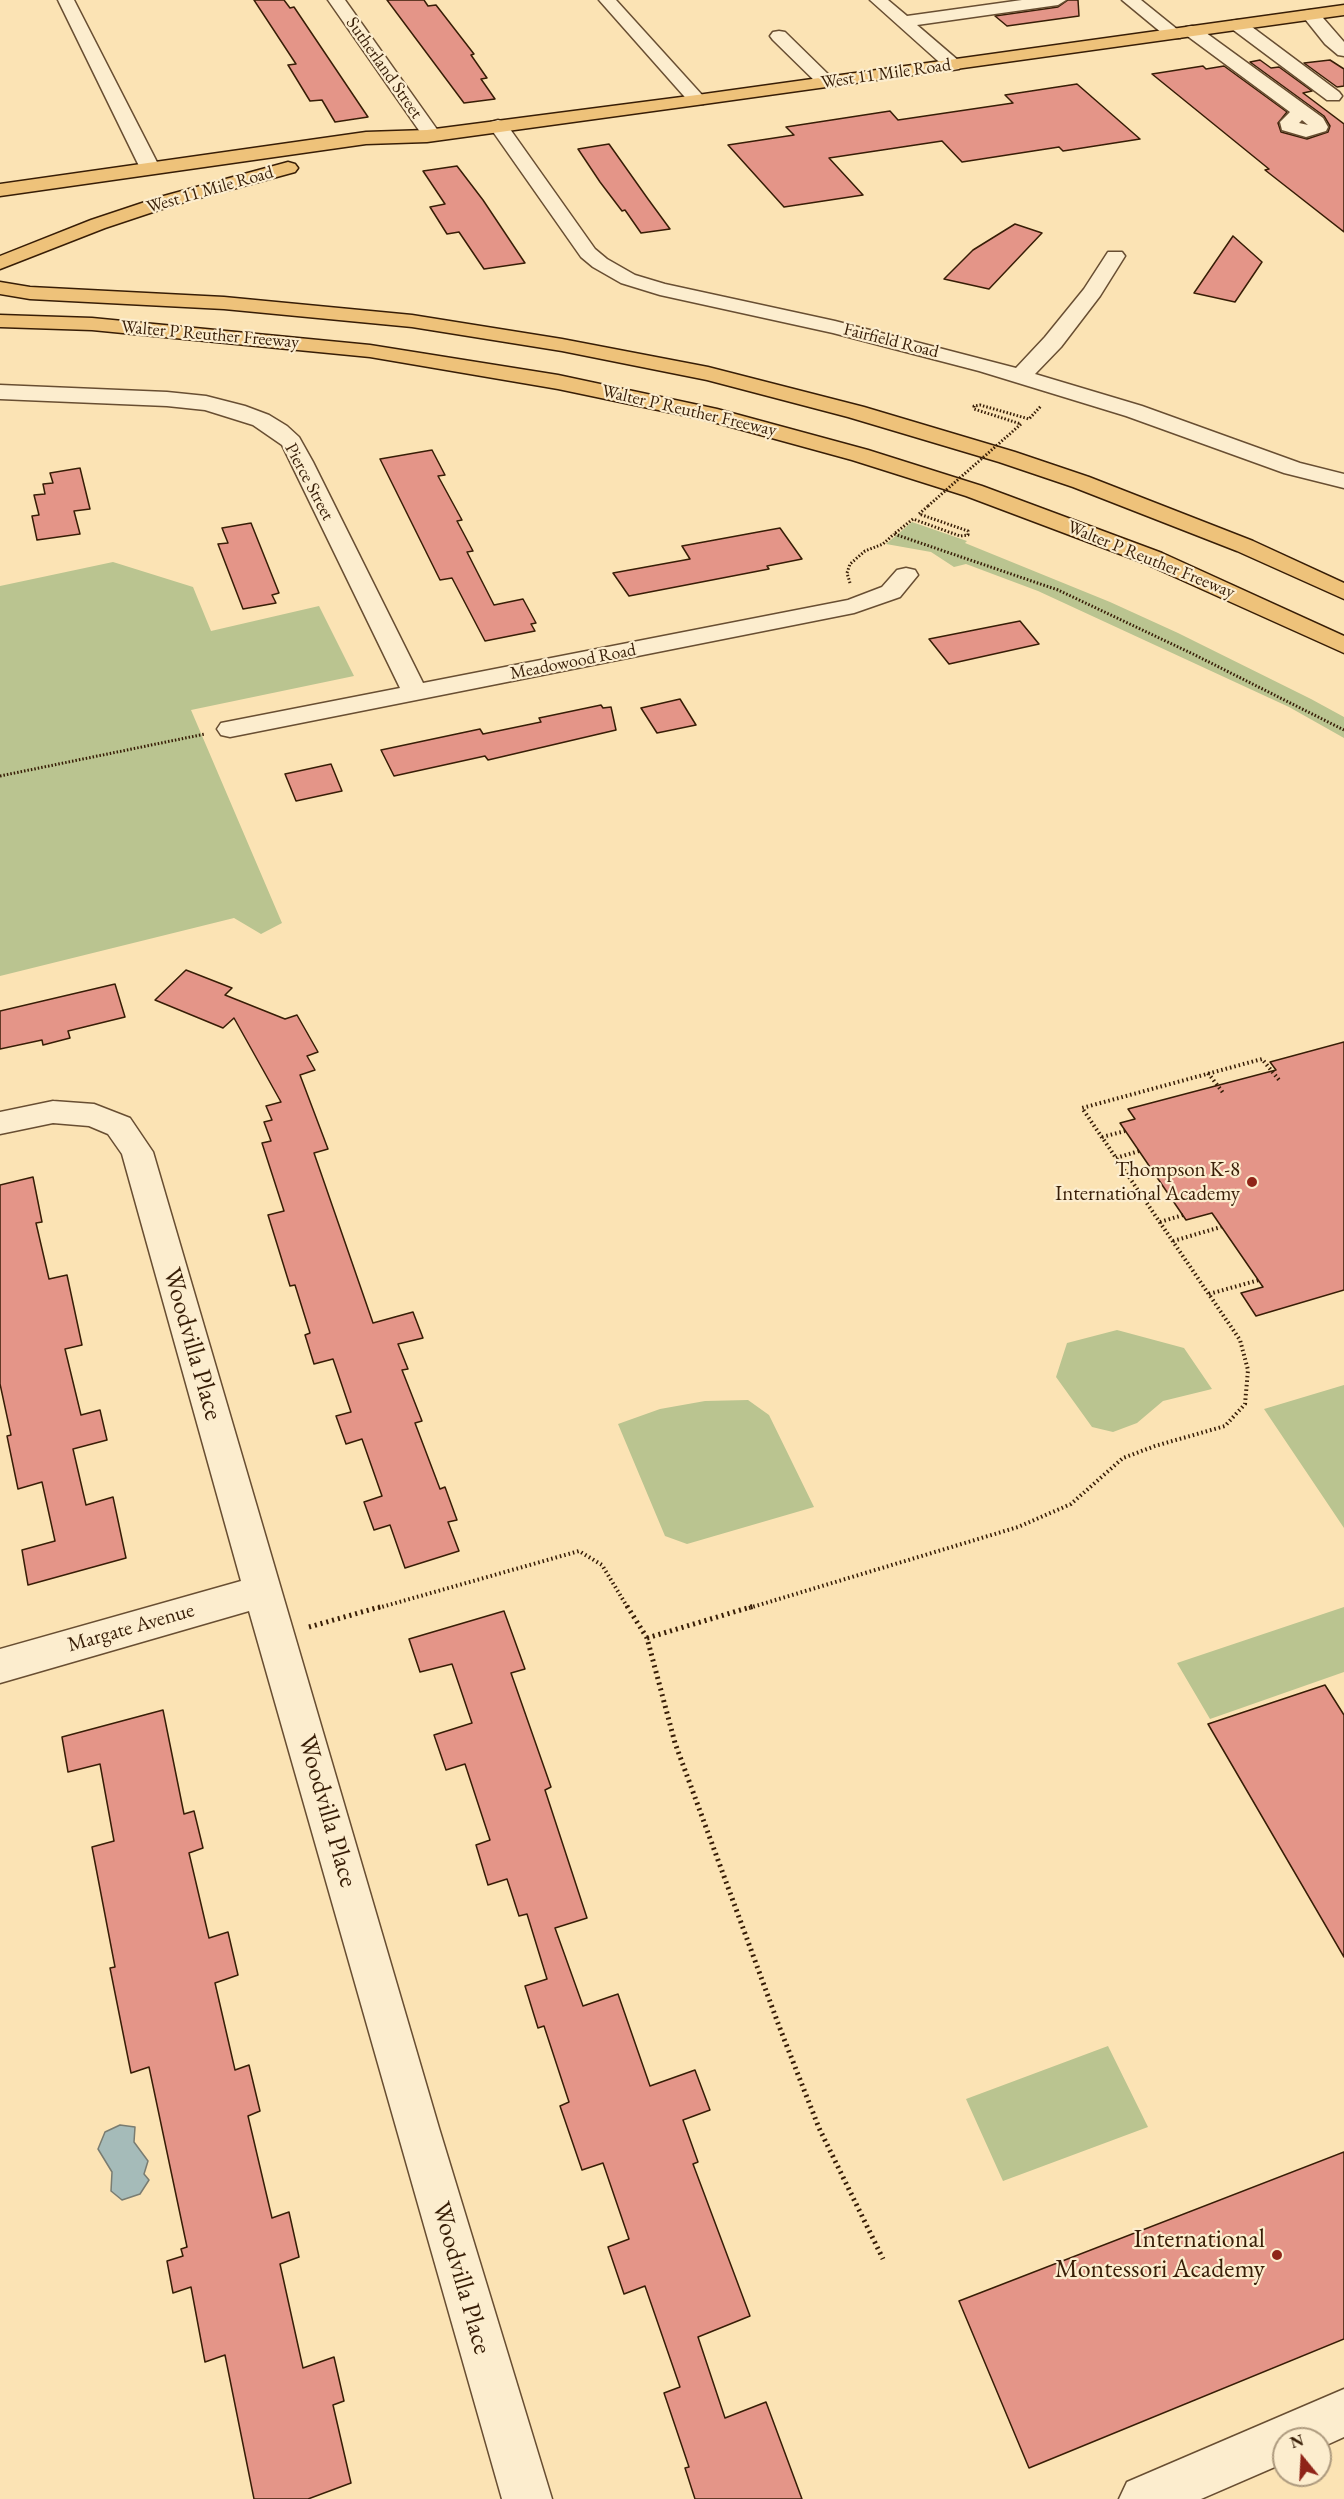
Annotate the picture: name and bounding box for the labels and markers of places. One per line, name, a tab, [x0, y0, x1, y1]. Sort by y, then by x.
place label: Thompson K-8 International Academy	[1055, 1157, 1240, 1207]
marker: Thompson K-8 International Academy	[1245, 1175, 1259, 1189]
place label: International Montessori Academy	[1055, 2224, 1265, 2286]
marker: International Montessori Academy	[1270, 2248, 1284, 2262]

